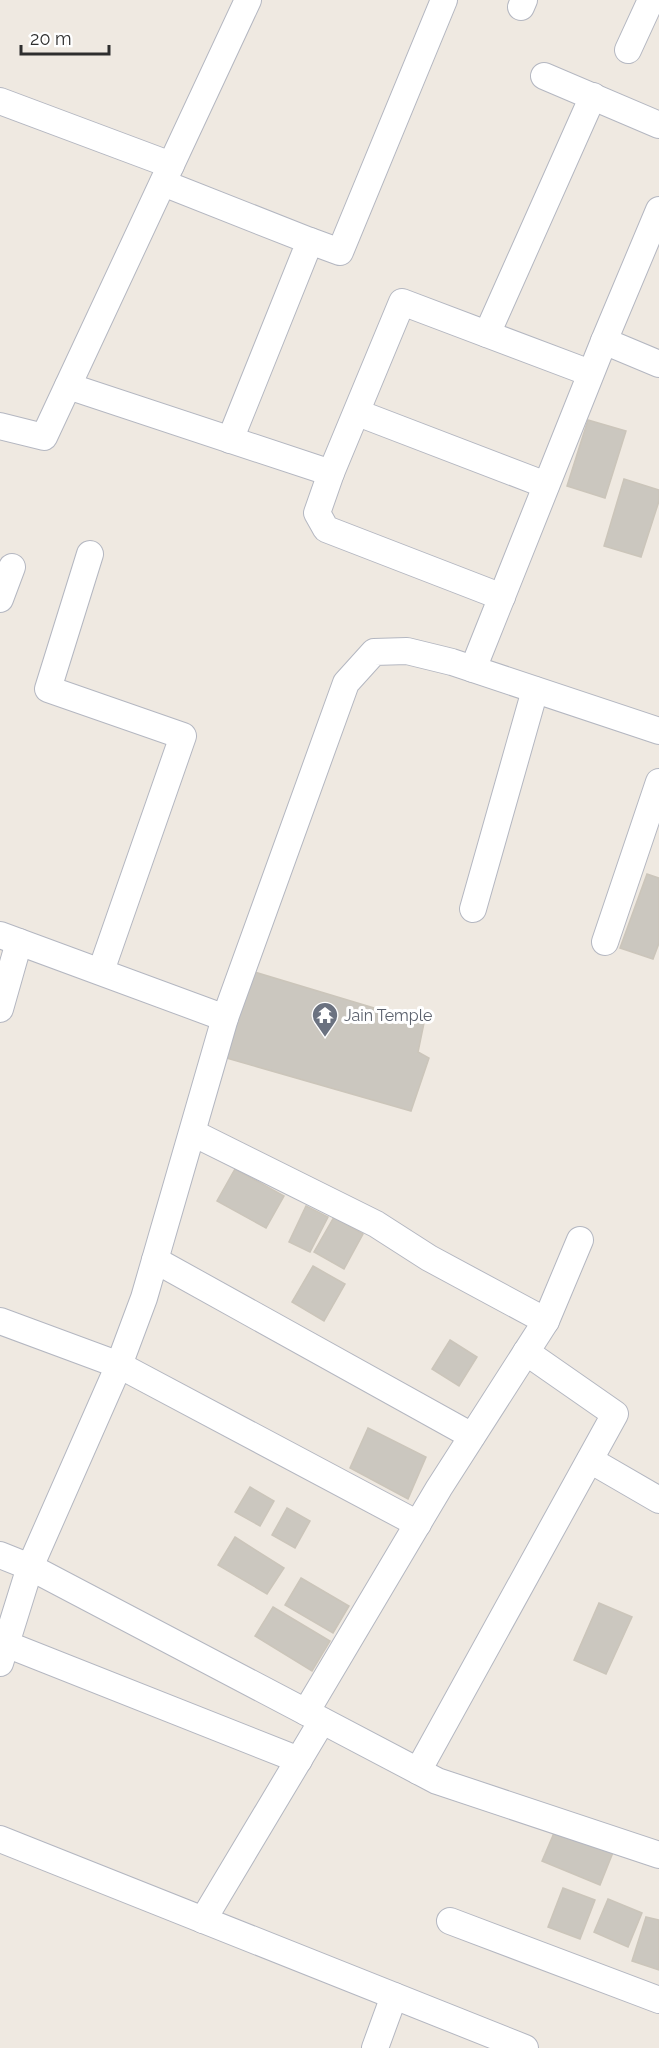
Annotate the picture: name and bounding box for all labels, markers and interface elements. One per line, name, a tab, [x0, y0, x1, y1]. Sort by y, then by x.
scale bar	[21, 18, 110, 56]
text: 20 m	[30, 28, 72, 49]
temple icon: Jain Temple	[310, 1000, 340, 1038]
place label: Jain Temple	[344, 1006, 432, 1025]

